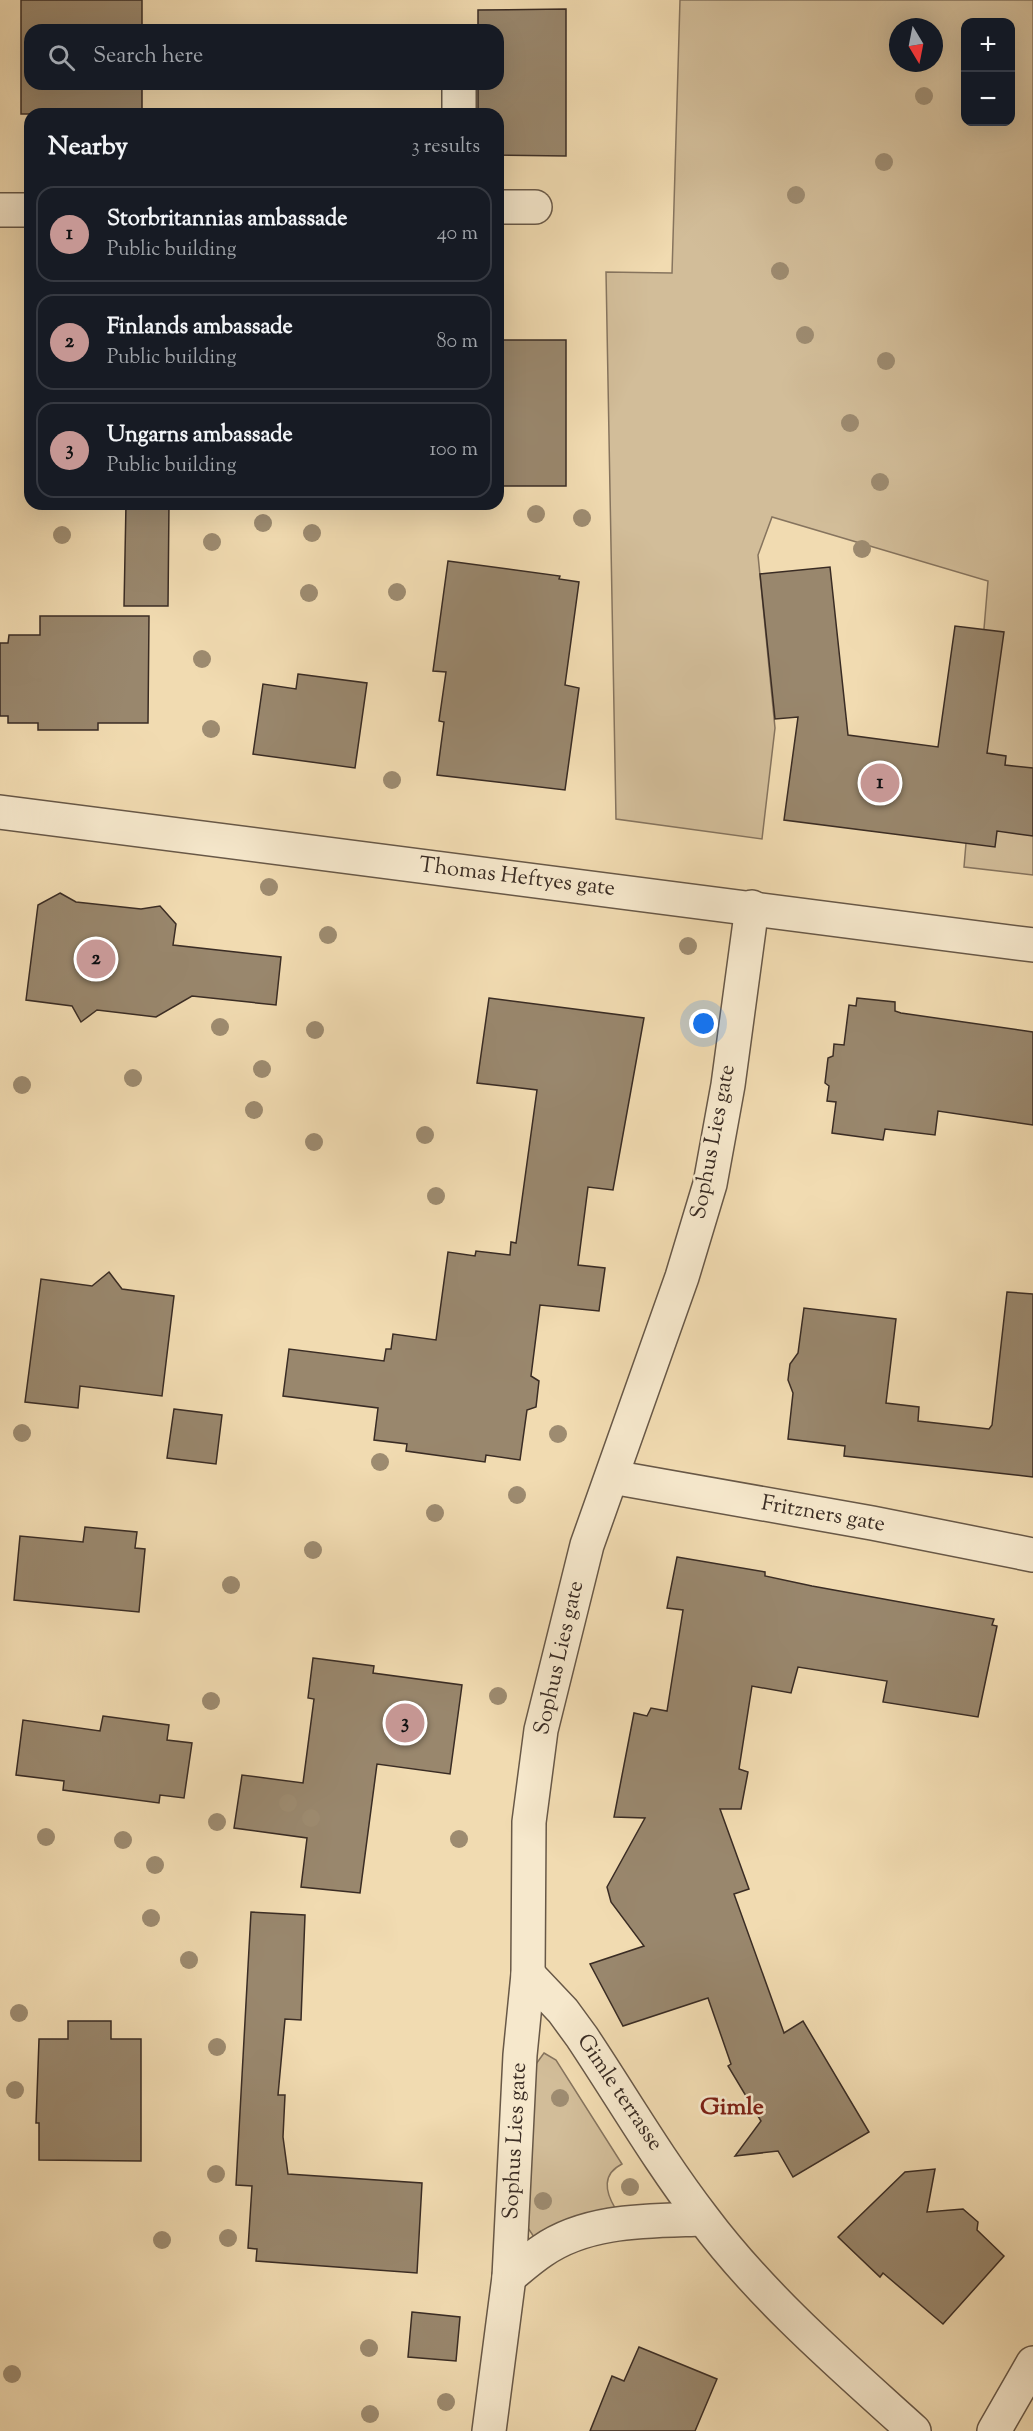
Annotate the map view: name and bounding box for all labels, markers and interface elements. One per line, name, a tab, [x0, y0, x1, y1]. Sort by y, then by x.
north arrow	[889, 18, 943, 72]
map controls	[961, 18, 1015, 126]
button: +	[961, 18, 1015, 72]
search box	[24, 24, 504, 90]
icon: search	[45, 41, 78, 74]
text: Search here	[93, 41, 203, 73]
button: −	[961, 72, 1015, 126]
text: Nearby	[48, 129, 128, 166]
text: 3 results	[411, 133, 480, 162]
text: Storbritannias ambassade	[107, 204, 347, 236]
text: 1	[66, 220, 73, 249]
text: 40 m	[437, 220, 478, 249]
text: Public building	[107, 236, 237, 265]
text: Finlands ambassade	[107, 312, 293, 344]
text: 2	[65, 328, 74, 357]
text: 80 m	[437, 328, 478, 357]
text: Public building	[107, 344, 237, 373]
text: Ungarns ambassade	[107, 420, 293, 452]
text: 3	[65, 436, 74, 465]
text: 100 m	[429, 436, 478, 465]
text: Public building	[107, 452, 237, 481]
pin: 1	[860, 760, 900, 806]
street label: Thomas Heftyes gate	[417, 850, 617, 906]
pin: 2	[76, 936, 116, 982]
your location	[689, 1009, 718, 1038]
street label: Sophus Lies gate	[683, 1062, 745, 1222]
street label: Fritzners gate	[759, 1488, 887, 1542]
street label: Sophus Lies gate	[527, 1578, 593, 1738]
pin: 3	[386, 1700, 424, 1746]
street label: Gimle terrasse	[568, 2028, 670, 2158]
street label: Sophus Lies gate	[496, 2062, 536, 2220]
district label: Gimle	[700, 2091, 764, 2125]

